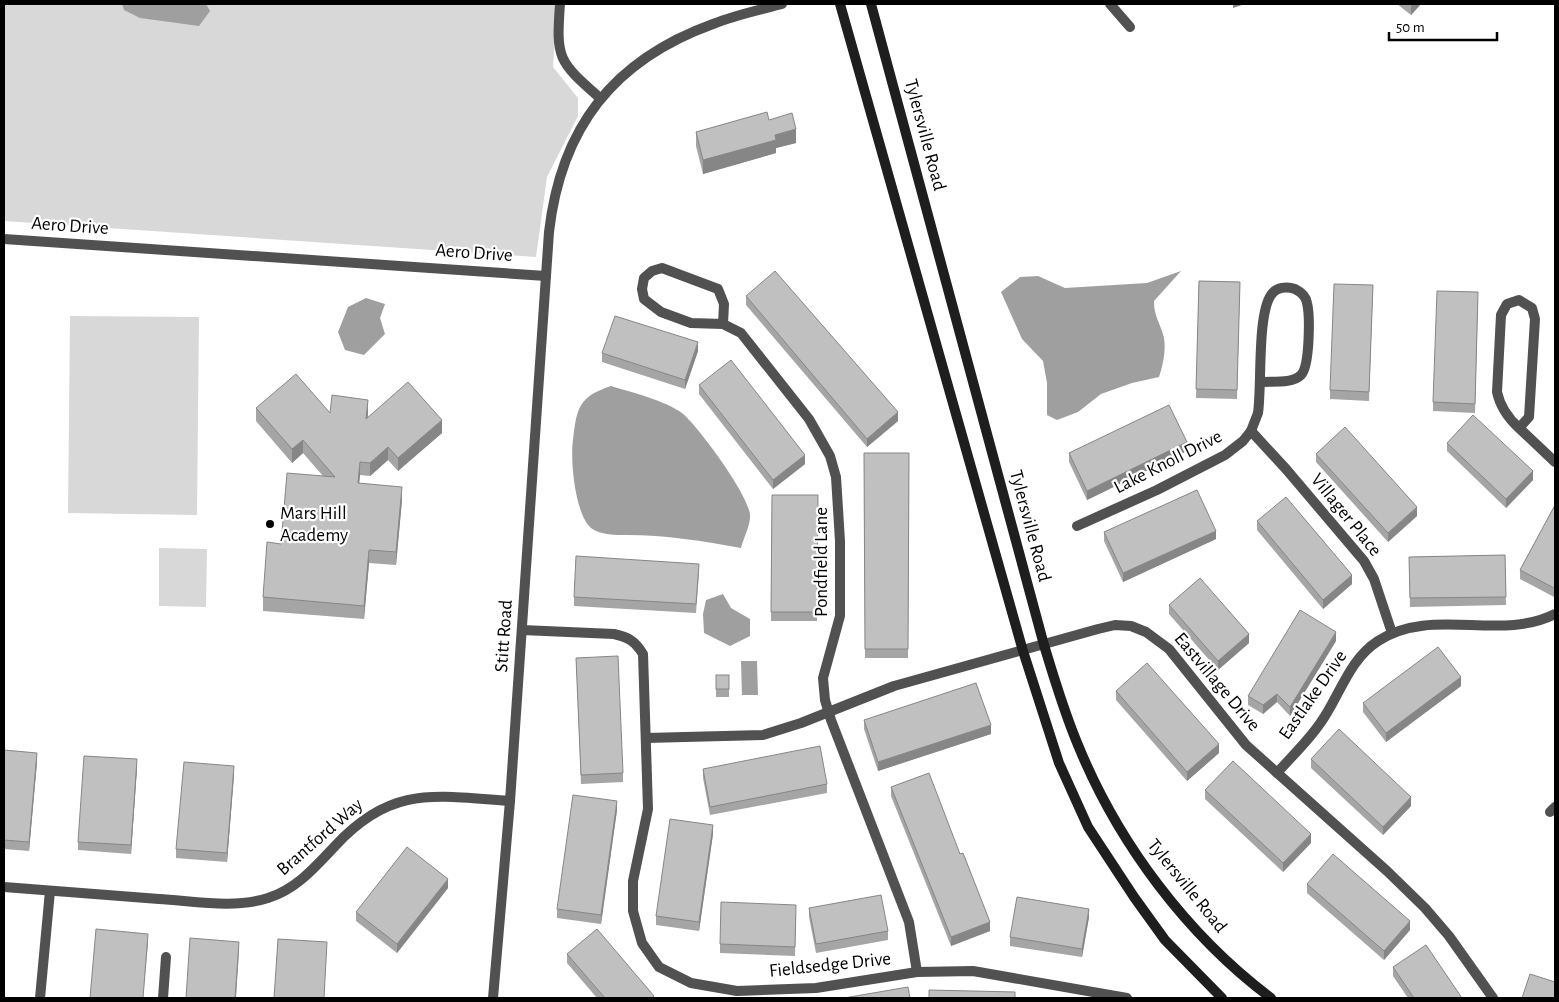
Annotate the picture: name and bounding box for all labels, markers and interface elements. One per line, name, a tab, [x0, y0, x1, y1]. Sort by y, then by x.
scale bar	[1389, 10, 1496, 42]
text: 50 m	[1396, 20, 1425, 35]
street label: Tylersville Road	[901, 77, 949, 193]
street label: Aero Drive	[31, 214, 109, 238]
street label: Aero Drive	[435, 241, 513, 265]
street label: Lake Knoll Drive	[1111, 427, 1225, 497]
street label: Tylersville Road	[1006, 468, 1054, 584]
street label: Villager Place	[1307, 470, 1385, 560]
place label: Mars Hill Academy	[280, 504, 348, 545]
street label: Pondfield Lane	[812, 507, 831, 617]
marker: Mars Hill Academy	[264, 518, 276, 530]
street label: Stitt Road	[492, 599, 516, 673]
street label: Eastvillage Drive	[1170, 629, 1264, 735]
street label: Eastlake Drive	[1275, 647, 1351, 743]
street label: Brantford Way	[274, 795, 366, 879]
street label: Tylersville Road	[1144, 836, 1231, 937]
street label: Fieldsedge Drive	[768, 949, 892, 981]

